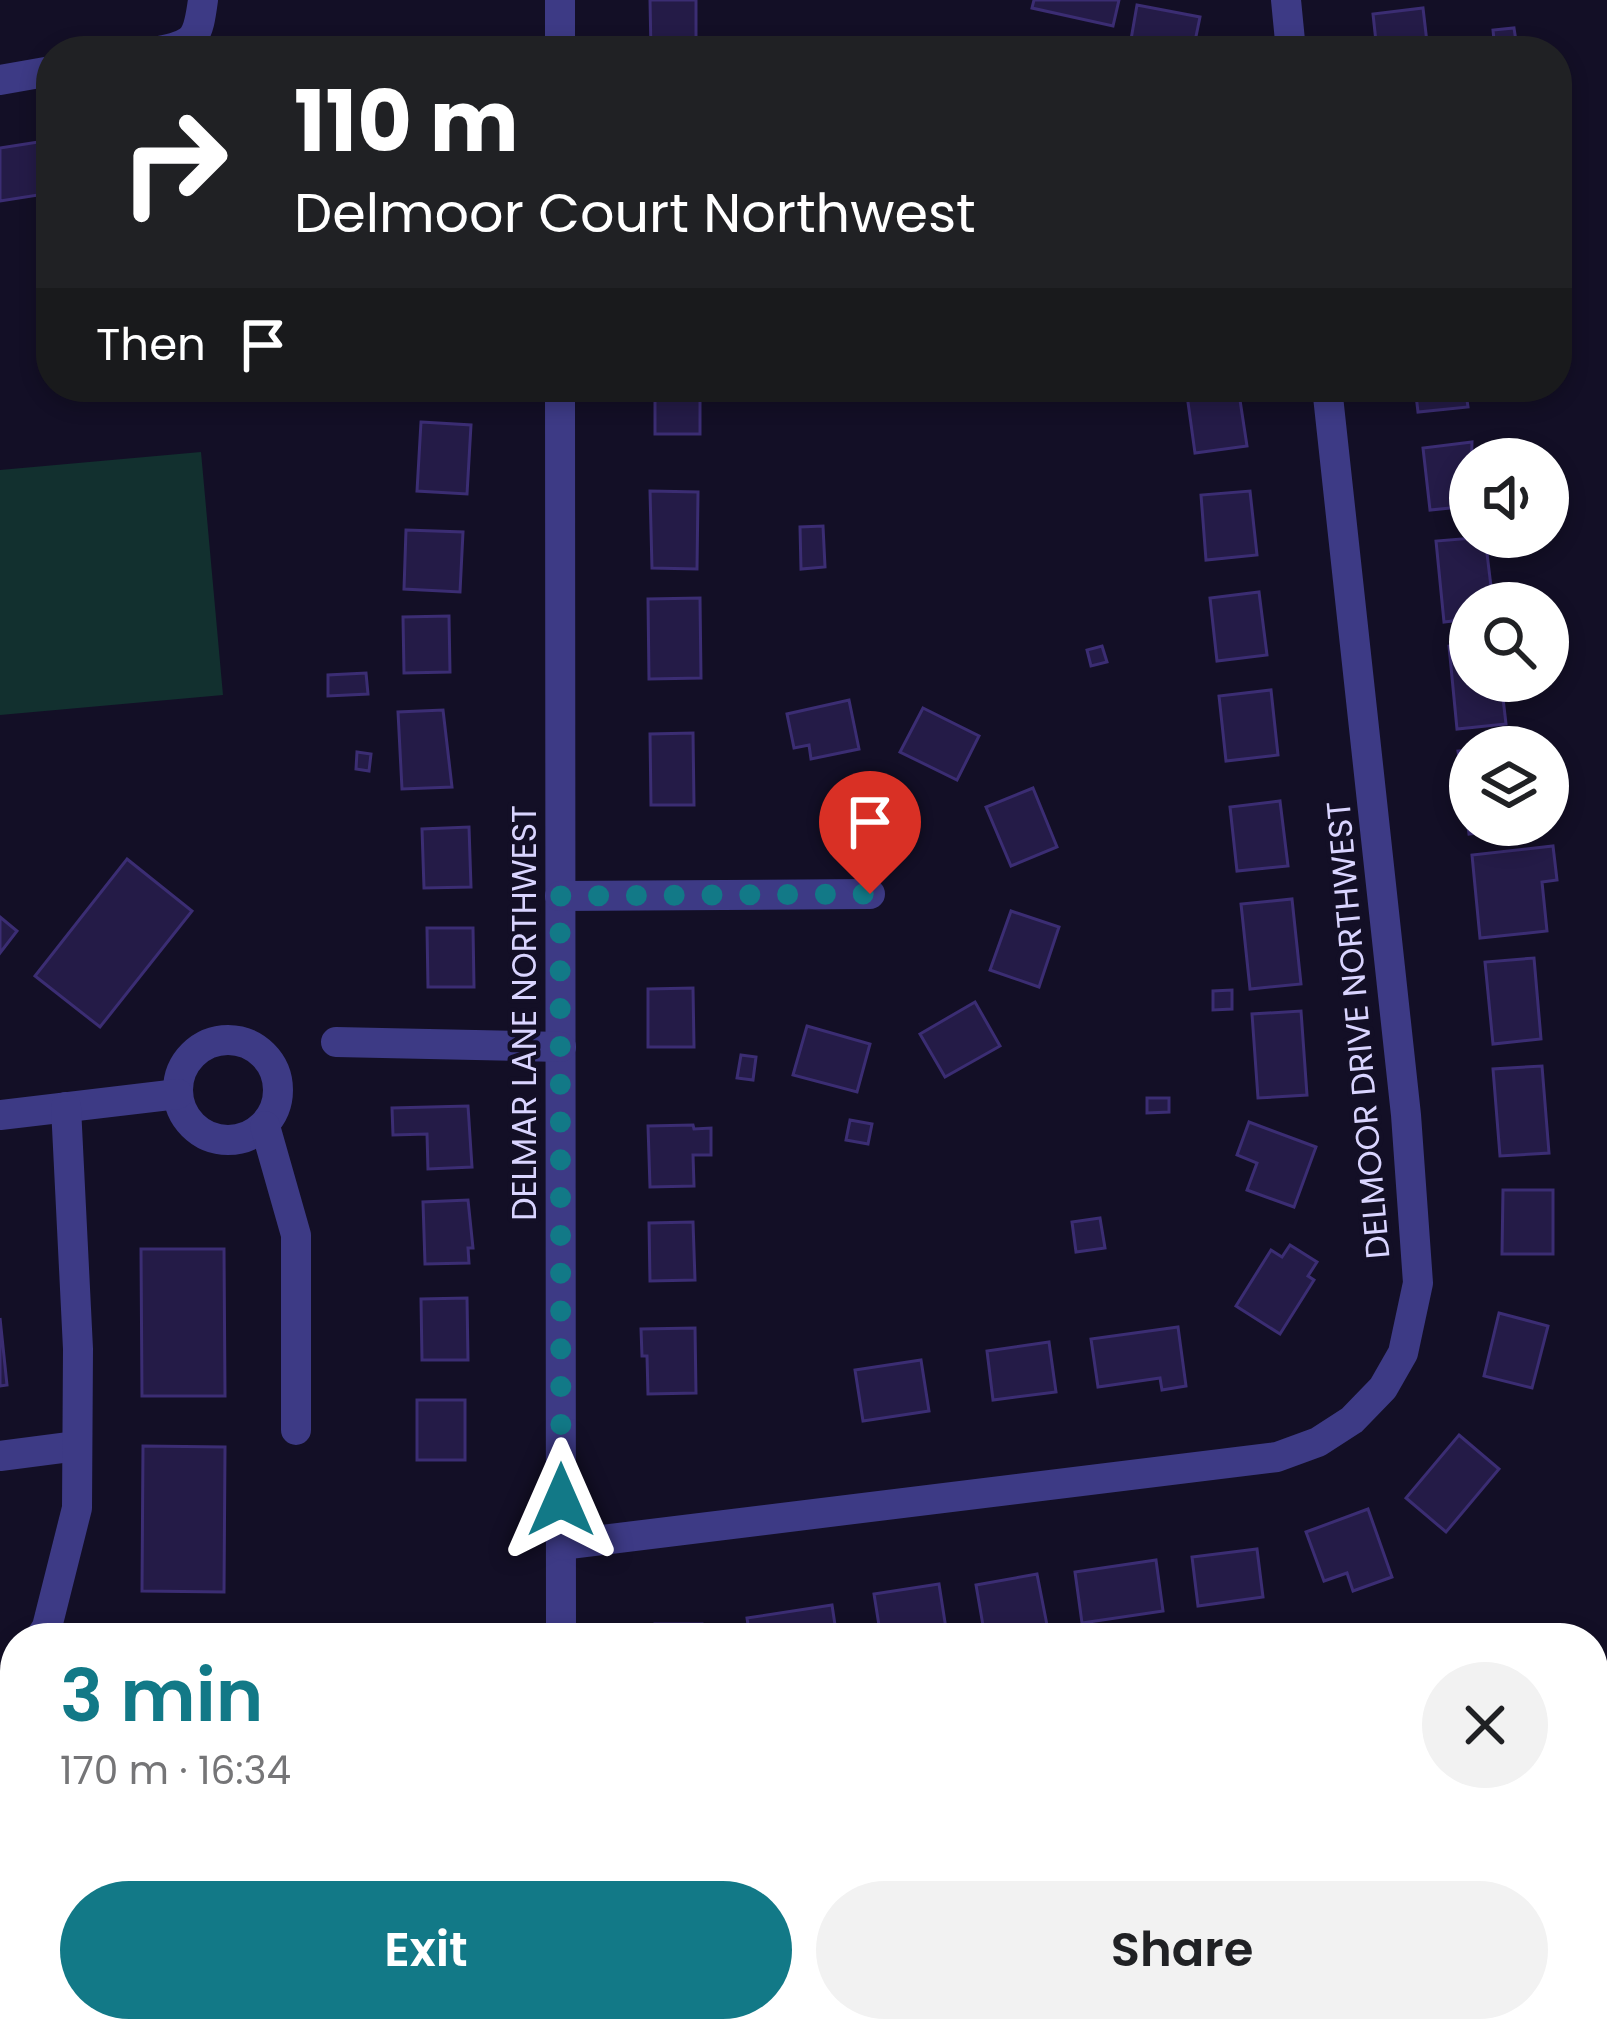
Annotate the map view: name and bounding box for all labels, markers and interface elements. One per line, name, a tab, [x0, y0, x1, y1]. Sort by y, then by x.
text: 110 m	[294, 63, 519, 180]
icon: right	[96, 84, 252, 240]
text: Delmoor Court Northwest	[294, 175, 976, 251]
icon: arrive	[230, 312, 296, 378]
text: Then	[96, 313, 206, 376]
map controls	[1449, 438, 1569, 846]
button: sound	[1449, 438, 1569, 558]
button: search	[1449, 582, 1569, 702]
button: layers	[1449, 726, 1569, 846]
pin	[819, 771, 921, 894]
icon: arrive	[837, 789, 903, 855]
street label: DELMOOR DRIVE NORTHWEST	[1315, 799, 1401, 1261]
street label: DELMAR LANE NORTHWEST	[501, 805, 548, 1221]
position arrow	[498, 1437, 624, 1563]
text: 3 min	[60, 1645, 263, 1746]
button: close	[1422, 1662, 1548, 1788]
text: 170 m · 16:34	[60, 1743, 291, 1798]
button: Exit	[60, 1881, 792, 2019]
button: Share	[816, 1881, 1548, 2019]

